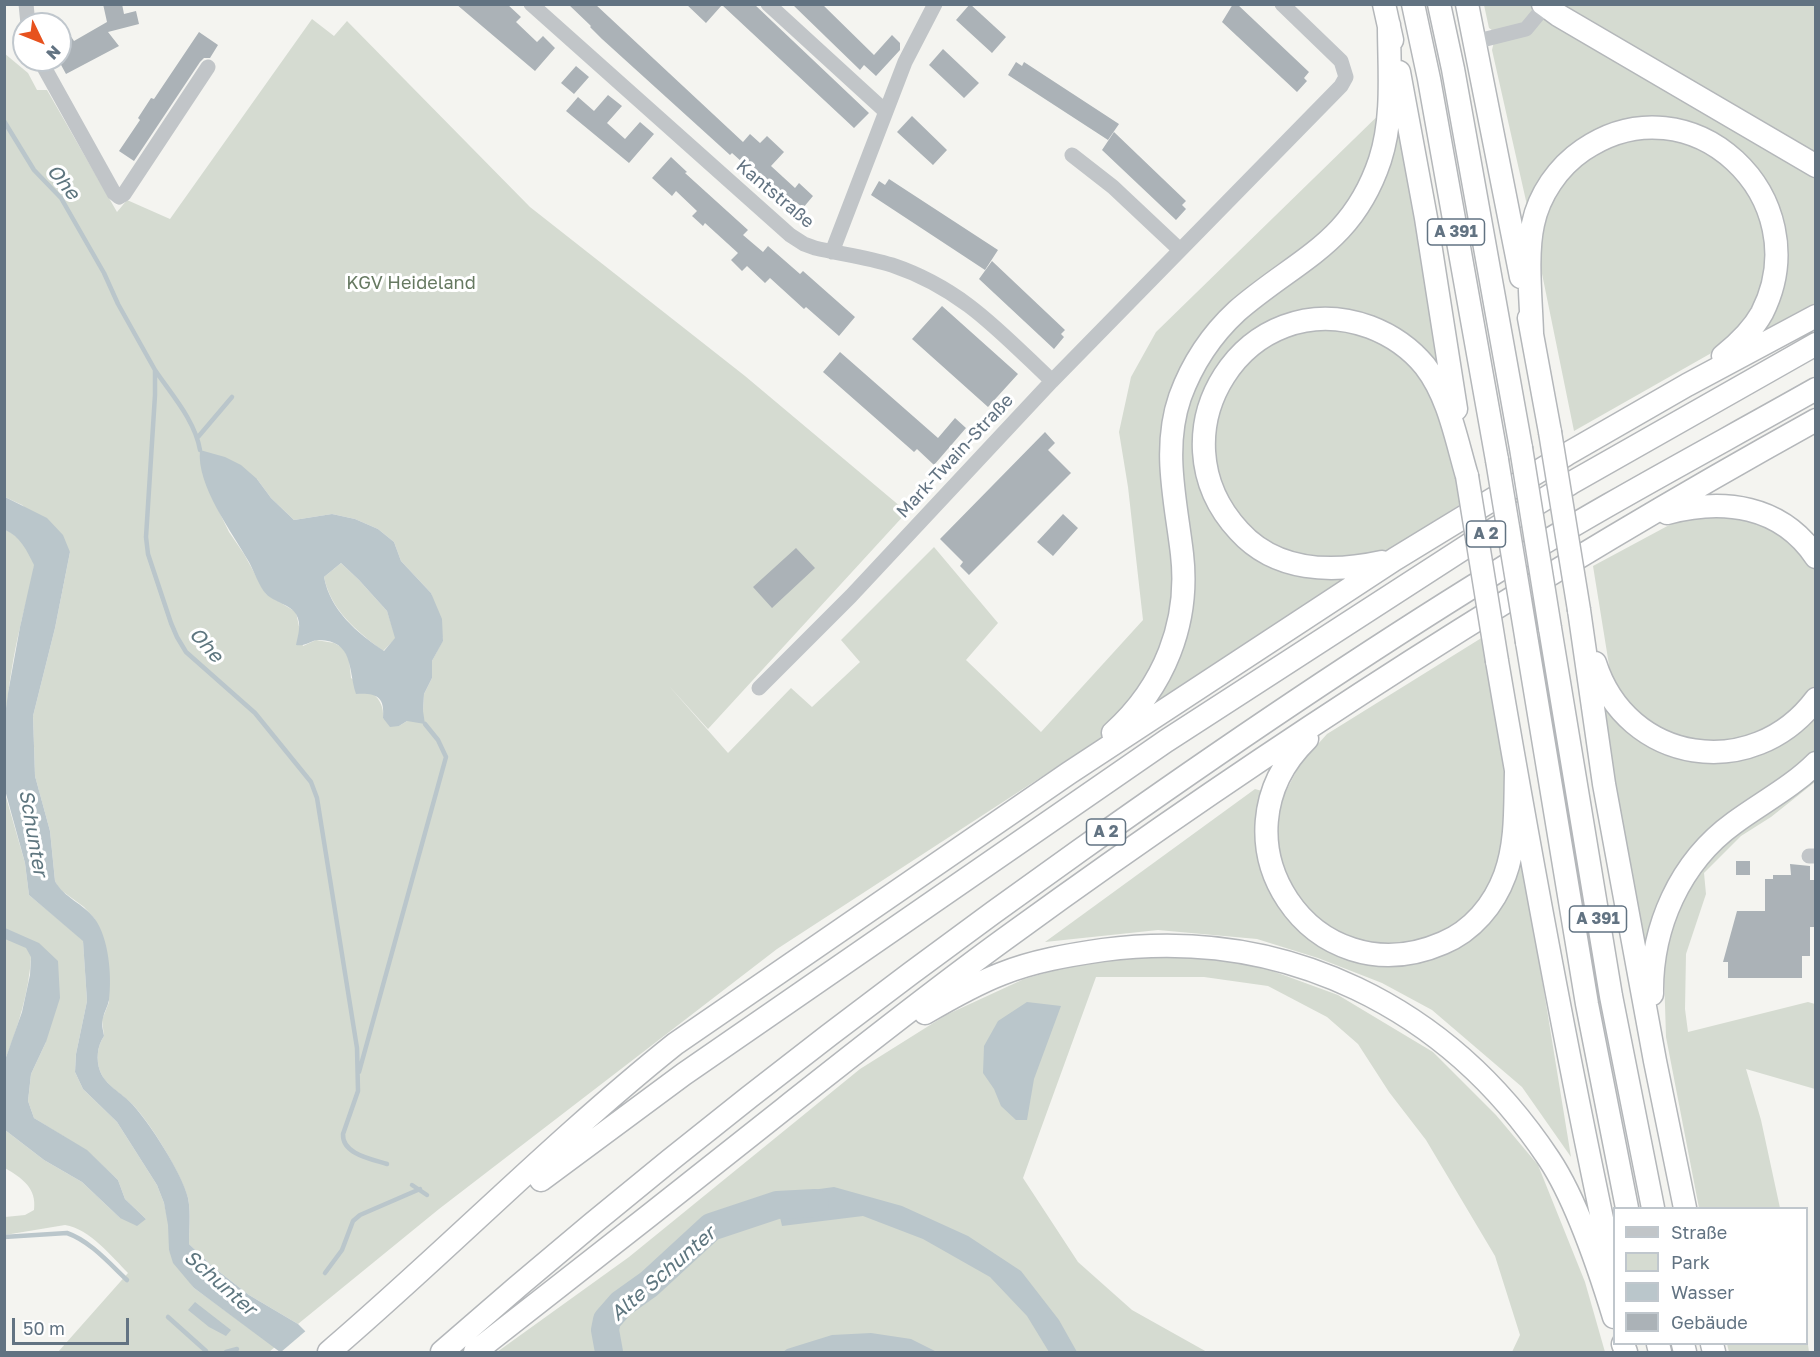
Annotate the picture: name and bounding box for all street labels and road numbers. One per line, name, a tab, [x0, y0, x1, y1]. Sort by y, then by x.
street label: Kantstraße	[732, 155, 818, 233]
road number: A 391	[1428, 219, 1484, 245]
street label: Mark-Twain-Straße	[892, 390, 1018, 522]
road number: A 2	[1466, 521, 1506, 547]
road number: A 2	[1086, 819, 1126, 845]
road number: A 391	[1570, 906, 1626, 932]

